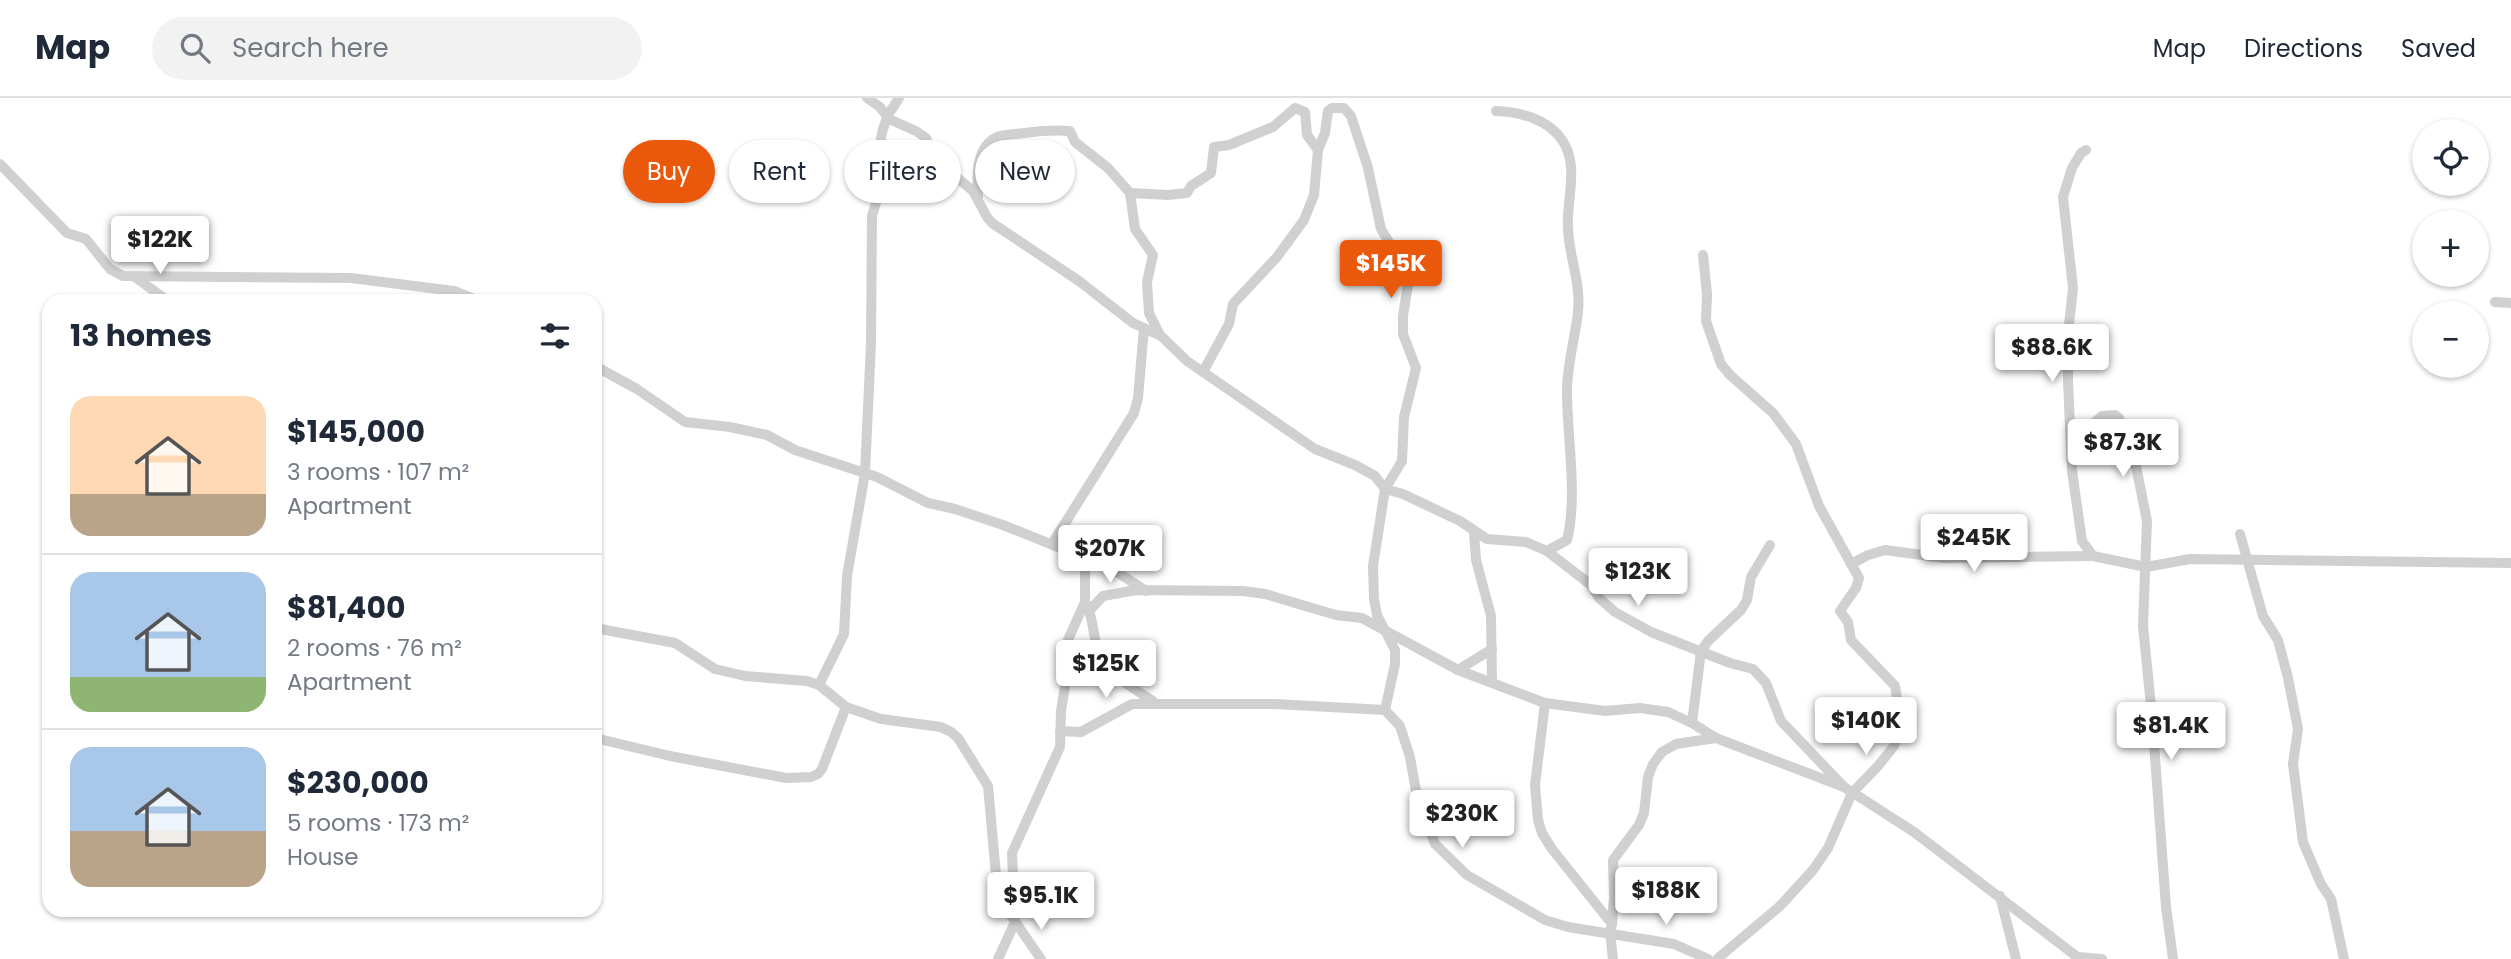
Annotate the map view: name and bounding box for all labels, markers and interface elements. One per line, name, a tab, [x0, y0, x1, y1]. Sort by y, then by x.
search box	[152, 17, 642, 80]
text: Map	[35, 24, 110, 71]
icon: search	[176, 29, 214, 67]
text: Search here	[232, 30, 389, 66]
text: Map	[2153, 32, 2206, 65]
text: Directions	[2244, 32, 2363, 65]
text: Saved	[2401, 32, 2476, 65]
map controls	[2412, 119, 2489, 378]
button: locate	[2412, 119, 2489, 196]
chip: Buy	[623, 140, 715, 203]
chip: Rent	[729, 140, 830, 203]
chip: Filters	[844, 140, 961, 203]
chip: New	[975, 140, 1075, 203]
button: +	[2412, 210, 2489, 287]
pin: $122K	[111, 216, 209, 276]
text: $122K	[127, 223, 193, 255]
pin: $145K	[1342, 240, 1440, 300]
text: $145K	[1356, 247, 1426, 279]
button: −	[2412, 301, 2489, 378]
text: 13 homes	[70, 314, 212, 357]
icon: filters	[536, 317, 574, 355]
pin: $88.6K	[1995, 324, 2109, 384]
text: $88.6K	[2011, 331, 2093, 363]
text: $145,000	[287, 410, 425, 453]
pin: $87.3K	[2066, 420, 2180, 479]
icon: home	[126, 424, 210, 508]
text: $87.3K	[2084, 426, 2162, 458]
text: 3 rooms · 107 m²	[287, 456, 469, 488]
text: Apartment	[287, 490, 412, 522]
pin: $245K	[1925, 514, 2023, 574]
text: $245K	[1937, 521, 2011, 553]
pin: $207K	[1061, 526, 1159, 585]
text: $207K	[1074, 532, 1146, 564]
pin: $123K	[1589, 548, 1687, 608]
text: $123K	[1605, 555, 1671, 587]
text: $81,400	[287, 586, 406, 629]
icon: home	[126, 600, 210, 684]
text: 2 rooms · 76 m²	[287, 632, 462, 664]
pin: $125K	[1057, 640, 1155, 700]
text: $125K	[1072, 647, 1140, 679]
text: Apartment	[287, 666, 412, 698]
pin: $140K	[1817, 698, 1915, 757]
pin: $81.4K	[2114, 702, 2228, 762]
text: $140K	[1831, 704, 1901, 736]
text: $81.4K	[2133, 709, 2209, 741]
text: $230,000	[287, 761, 429, 804]
icon: home	[126, 775, 210, 859]
pin: $230K	[1413, 790, 1511, 850]
text: $230K	[1425, 797, 1499, 829]
text: 5 rooms · 173 m²	[287, 807, 469, 839]
text: House	[287, 841, 359, 873]
pin: $188K	[1617, 868, 1715, 927]
pin: $95.1K	[984, 872, 1098, 932]
text: $188K	[1631, 874, 1701, 906]
text: $95.1K	[1003, 879, 1079, 911]

